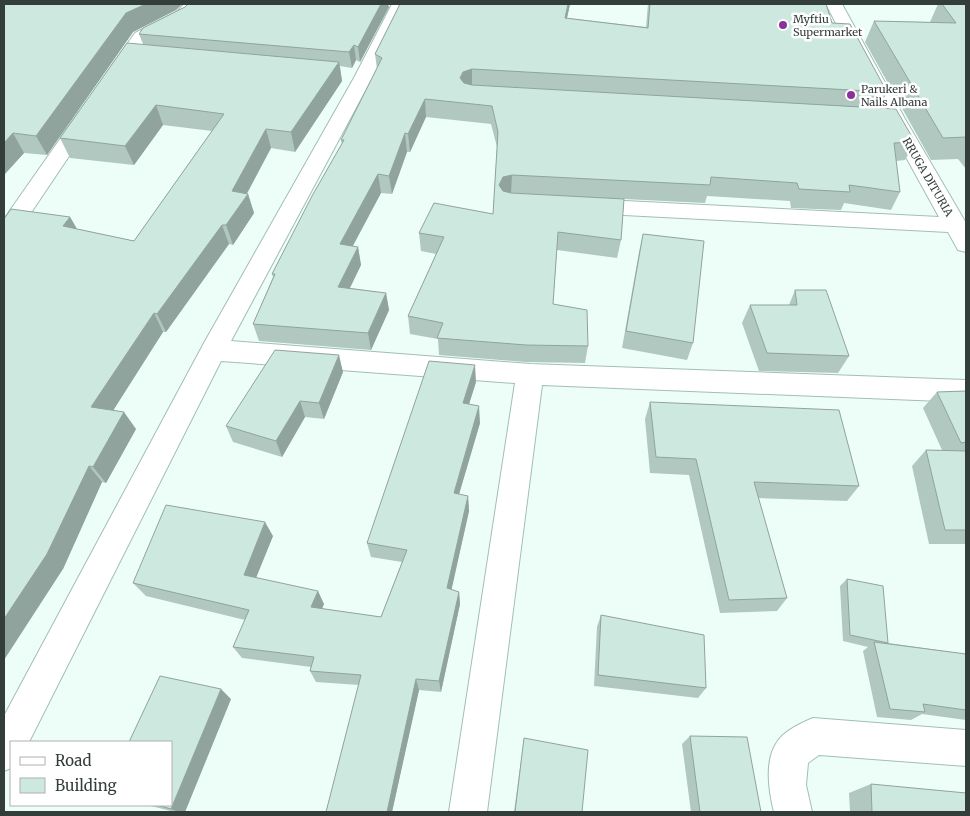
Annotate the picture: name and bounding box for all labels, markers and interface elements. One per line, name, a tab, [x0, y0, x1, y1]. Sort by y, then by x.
place label: Myftiu Supermarket	[793, 12, 863, 39]
marker: Myftiu Supermarket	[777, 19, 789, 31]
place label: Parukeri & Nails Albana	[861, 82, 927, 109]
marker: Parukeri & Nails Albana	[845, 89, 857, 101]
street label: RRUGA DITURIA	[900, 135, 956, 219]
legend	[10, 741, 172, 806]
text: Road	[55, 751, 91, 770]
text: Building	[55, 776, 117, 795]

